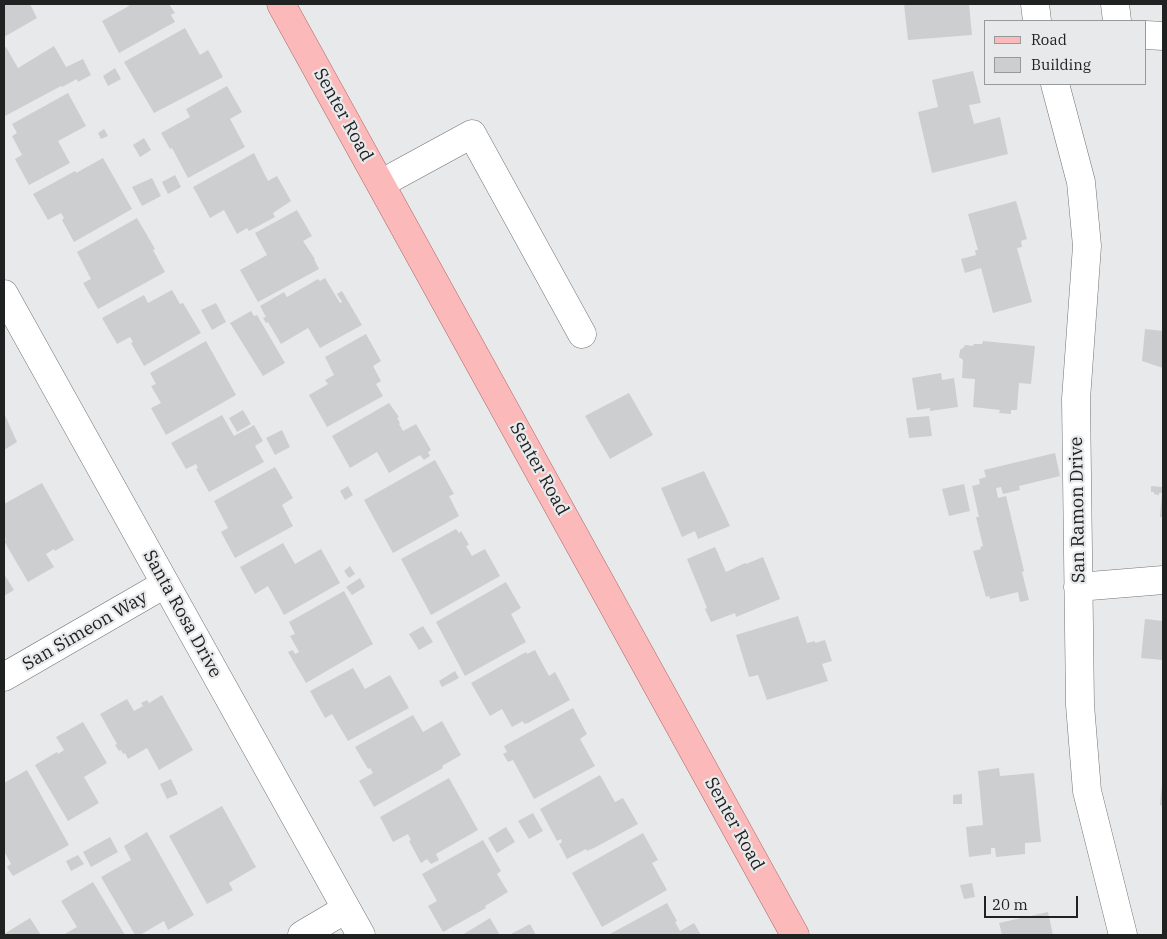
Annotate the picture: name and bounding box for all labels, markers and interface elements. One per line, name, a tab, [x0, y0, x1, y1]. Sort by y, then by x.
legend	[984, 20, 1147, 85]
text: Road	[1031, 30, 1067, 49]
text: Building	[1031, 55, 1091, 74]
street label: Senter Road	[309, 65, 377, 165]
street label: Senter Road	[505, 419, 573, 519]
street label: San Ramon Drive	[1066, 437, 1090, 583]
street label: Santa Rosa Drive	[138, 546, 226, 682]
street label: San Simeon Way	[19, 587, 151, 675]
street label: Senter Road	[700, 774, 768, 874]
scale bar	[987, 886, 1081, 918]
text: 20 m	[992, 895, 1028, 914]

